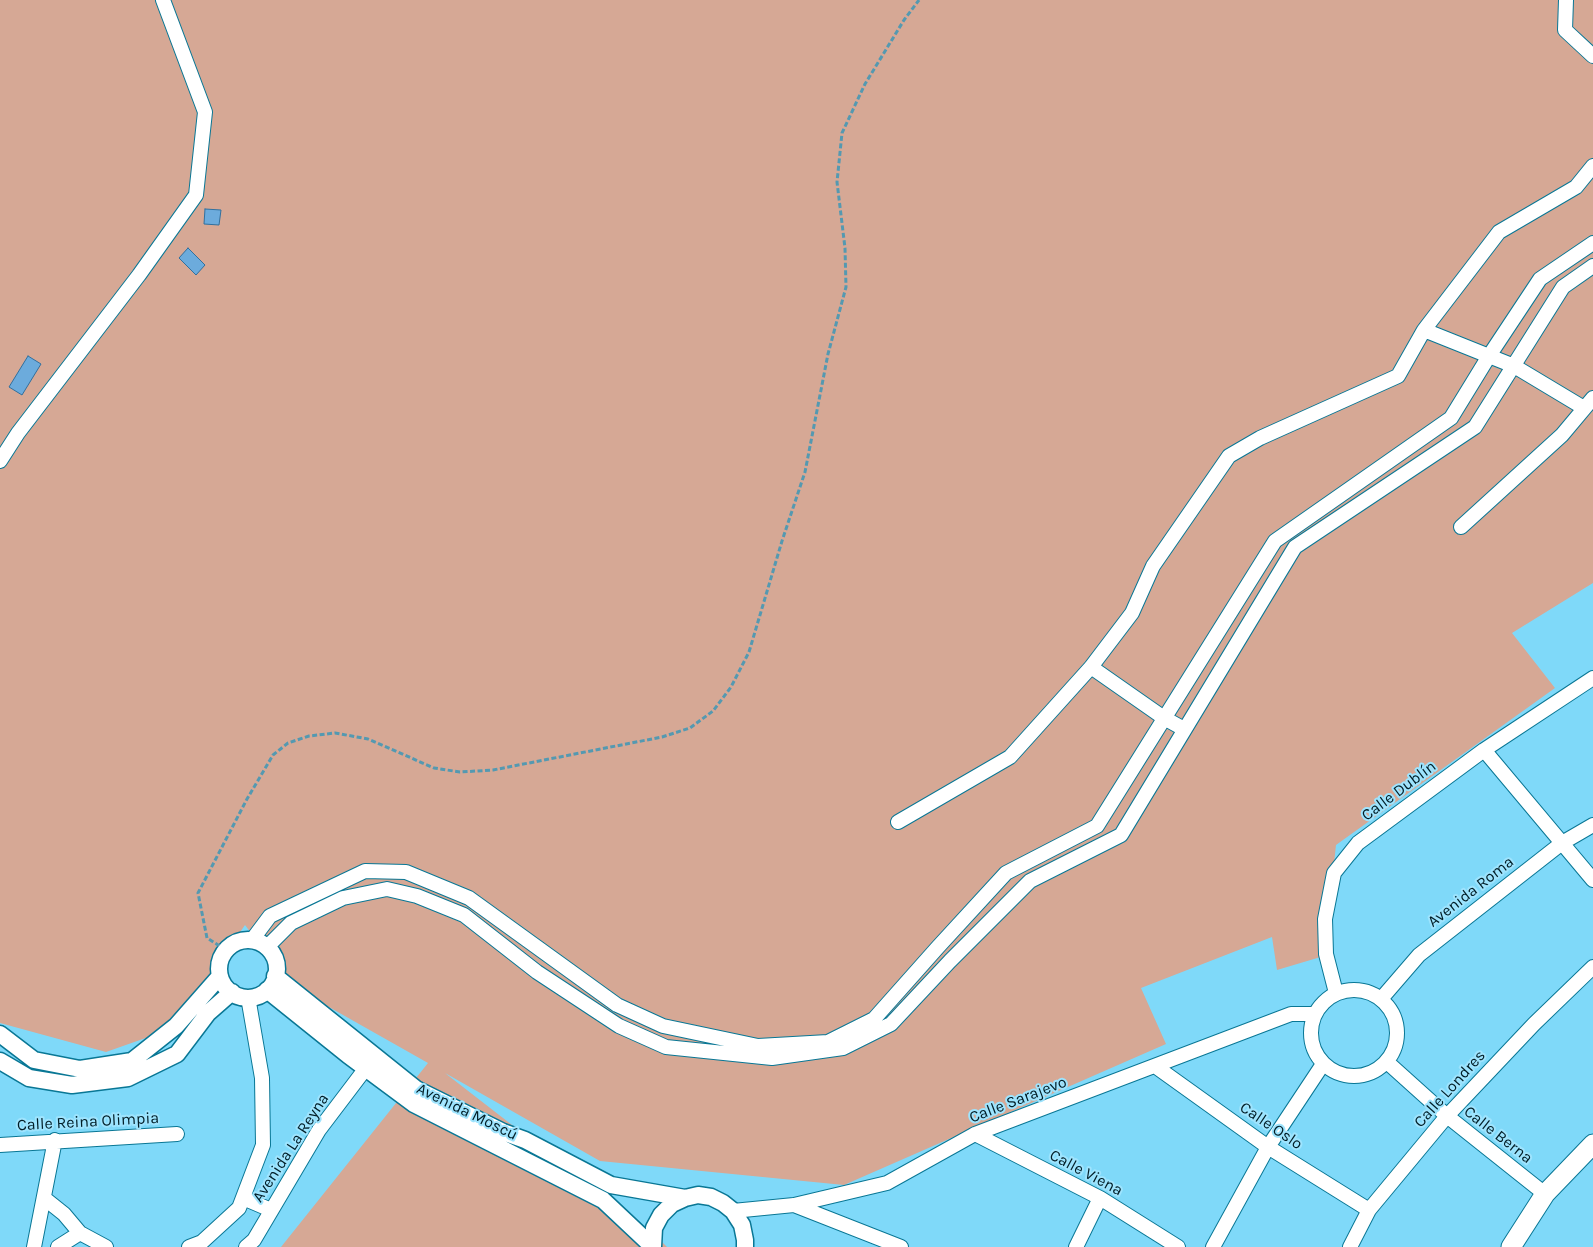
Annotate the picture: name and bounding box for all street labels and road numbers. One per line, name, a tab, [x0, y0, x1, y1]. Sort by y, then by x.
street label: Calle Dublín	[1358, 757, 1440, 825]
street label: Avenida Roma	[1424, 852, 1518, 932]
street label: Calle Londres	[1410, 1046, 1490, 1132]
street label: Calle Sarajevo	[967, 1073, 1069, 1127]
street label: Avenida Moscú	[413, 1079, 521, 1145]
street label: Avenida La Reyna	[249, 1090, 333, 1206]
street label: Calle Oslo	[1236, 1098, 1306, 1154]
street label: Calle Berna	[1460, 1102, 1536, 1168]
street label: Calle Reina Olimpia	[17, 1109, 159, 1135]
street label: Calle Viena	[1046, 1146, 1126, 1200]

